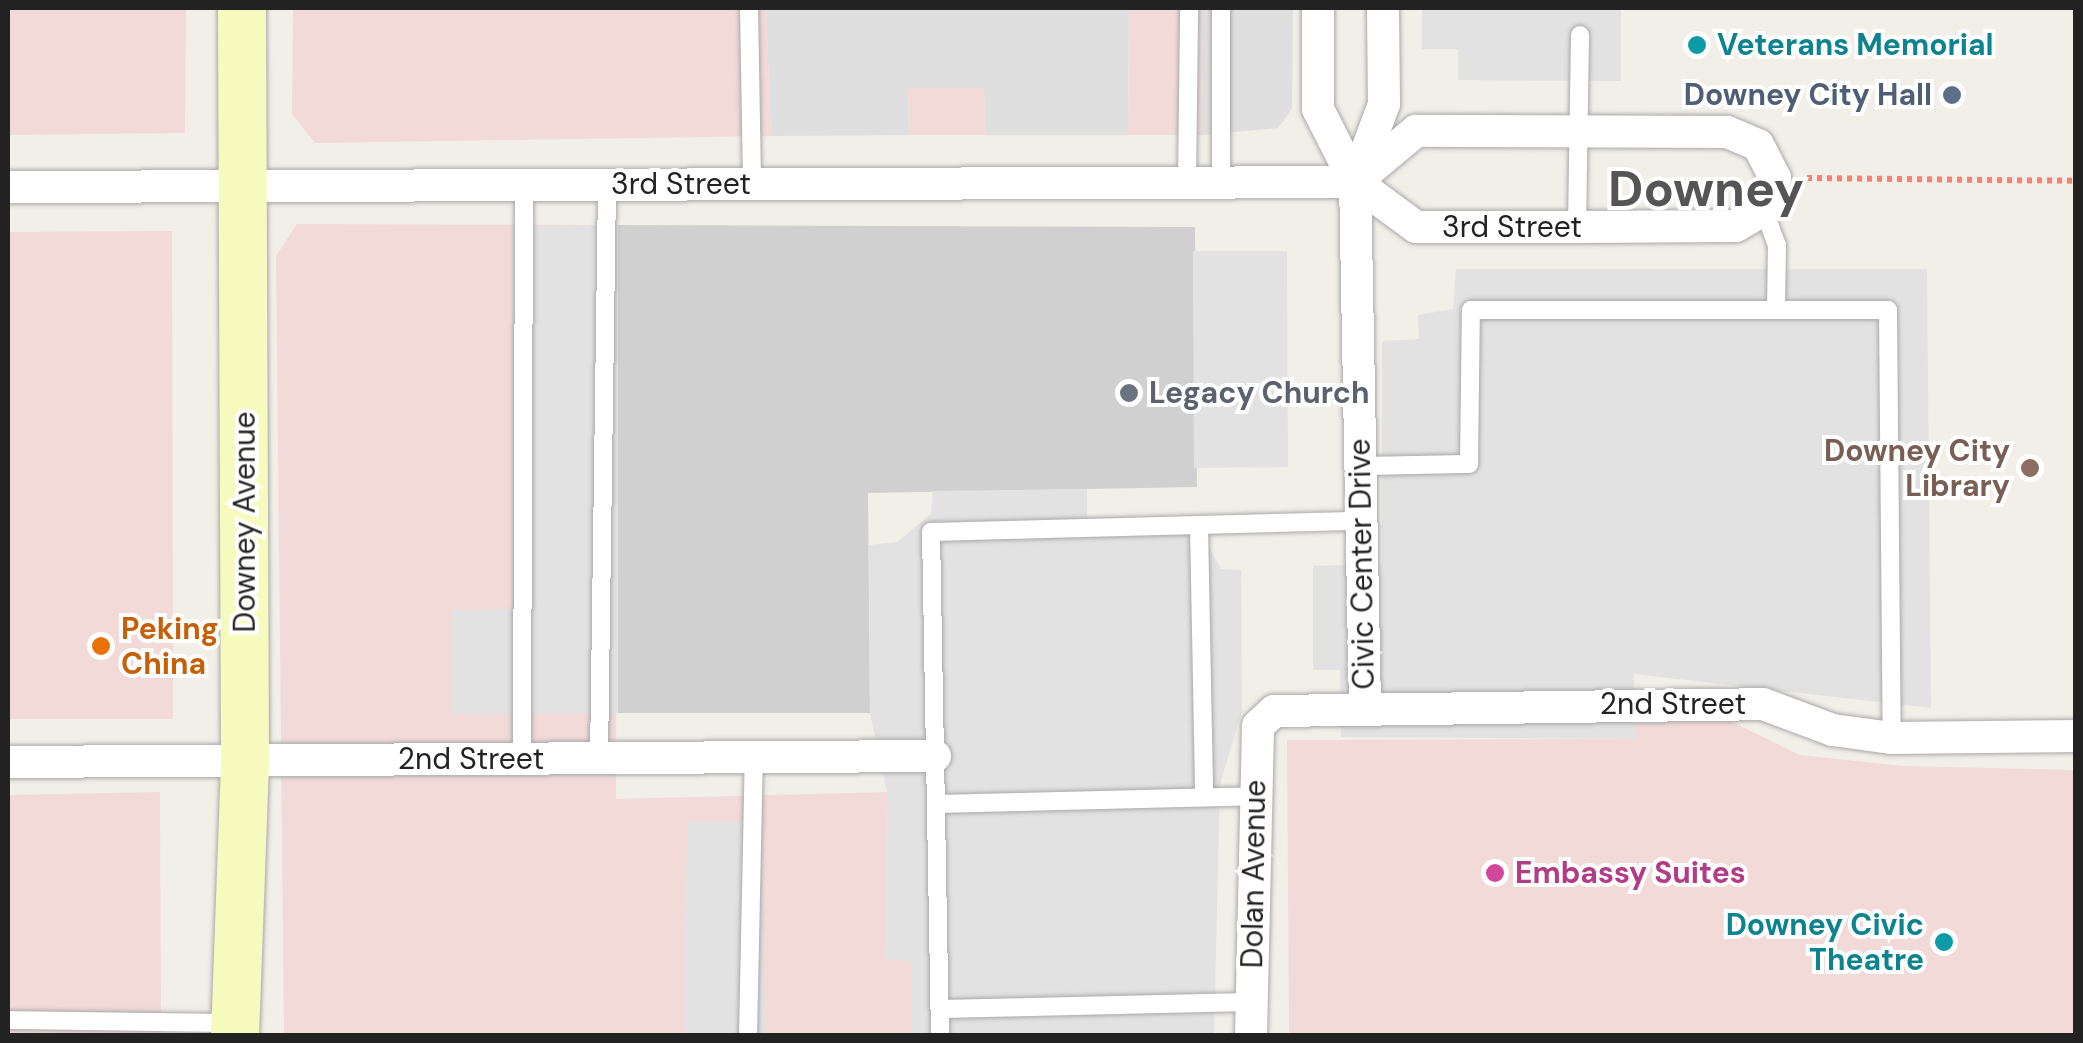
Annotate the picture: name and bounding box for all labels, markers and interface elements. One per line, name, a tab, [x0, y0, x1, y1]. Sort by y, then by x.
place label: Veterans Memorial	[1717, 27, 1994, 63]
marker: Veterans Memorial	[1686, 34, 1708, 56]
place label: Downey City Hall	[1684, 77, 1932, 113]
marker: Downey City Hall	[1941, 84, 1963, 106]
district label: Downey	[1608, 160, 1804, 220]
street label: 3rd Street	[611, 166, 751, 202]
street label: 3rd Street	[1442, 209, 1582, 245]
place label: Legacy Church	[1149, 375, 1370, 411]
marker: Legacy Church	[1118, 382, 1140, 404]
street label: Downey Avenue	[227, 411, 263, 633]
place label: Downey City Library	[1824, 433, 2010, 504]
street label: Civic Center Drive	[1342, 438, 1382, 690]
marker: Downey City Library	[2019, 457, 2041, 479]
place label: Peking China	[121, 611, 219, 682]
marker: Peking China	[90, 635, 112, 657]
street label: 2nd Street	[1600, 686, 1746, 722]
street label: 2nd Street	[398, 741, 544, 777]
street label: Dolan Avenue	[1234, 779, 1274, 969]
place label: Embassy Suites	[1515, 855, 1746, 891]
marker: Embassy Suites	[1484, 862, 1506, 884]
place label: Downey Civic Theatre	[1726, 907, 1924, 978]
marker: Downey Civic Theatre	[1933, 931, 1955, 953]

